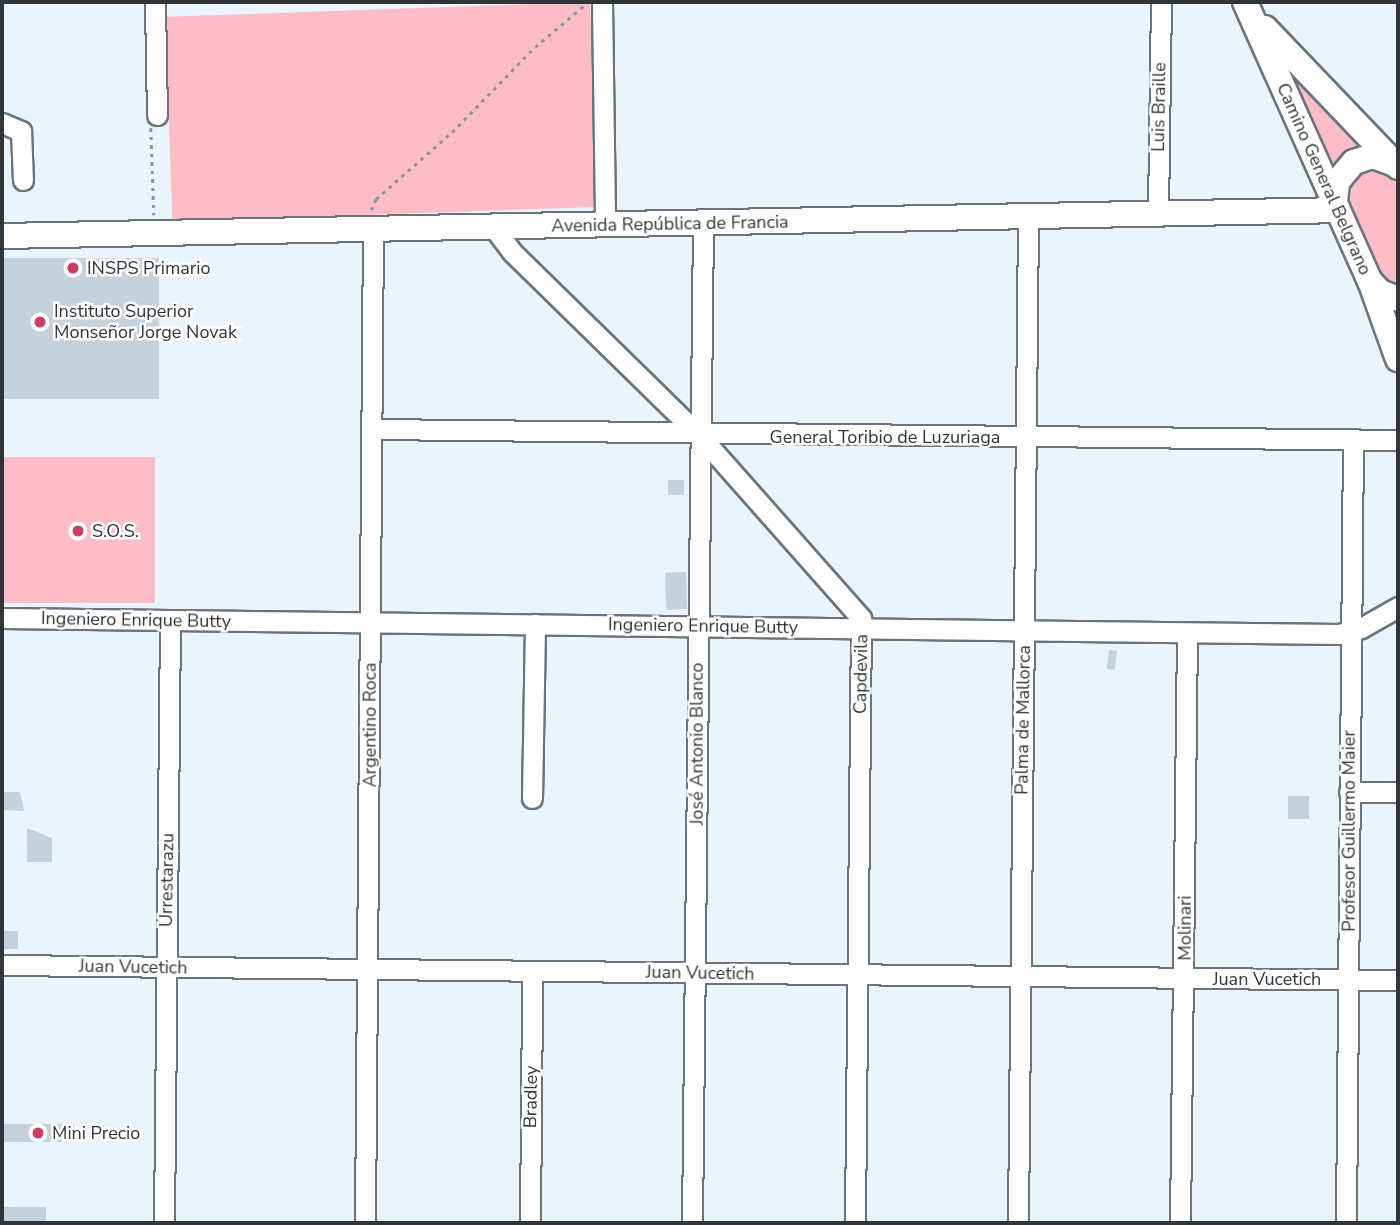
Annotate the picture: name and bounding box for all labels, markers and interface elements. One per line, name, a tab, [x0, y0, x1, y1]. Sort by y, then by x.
street label: Luis Braille	[1147, 62, 1171, 152]
street label: Camino General Belgrano	[1272, 80, 1376, 278]
street label: Avenida República de Francia	[551, 211, 789, 237]
place label: INSPS Primario	[87, 257, 210, 279]
marker: INSPS Primario	[65, 260, 81, 276]
place label: Instituto Superior Monseñor Jorge Novak	[54, 301, 237, 344]
marker: Instituto Superior Monseñor Jorge Novak	[32, 314, 48, 330]
street label: General Toribio de Luzuriaga	[770, 426, 1000, 448]
place label: S.O.S.	[92, 520, 139, 542]
marker: S.O.S.	[70, 523, 86, 539]
street label: Ingeniero Enrique Butty	[41, 608, 231, 632]
street label: Ingeniero Enrique Butty	[608, 614, 798, 638]
street label: Capdevila	[850, 634, 872, 714]
street label: Palma de Mallorca	[1011, 645, 1035, 795]
street label: Argentino Roca	[359, 663, 381, 787]
street label: José Antonio Blanco	[686, 663, 708, 825]
street label: Profesor Guillermo Maier	[1338, 730, 1360, 932]
street label: Urrestarazu	[155, 833, 179, 927]
street label: Molinari	[1174, 895, 1196, 961]
street label: Juan Vucetich	[78, 955, 188, 979]
street label: Juan Vucetich	[645, 961, 755, 985]
street label: Juan Vucetich	[1213, 968, 1321, 990]
street label: Bradley	[520, 1066, 542, 1128]
place label: Mini Precio	[52, 1122, 140, 1144]
marker: Mini Precio	[30, 1125, 46, 1141]

